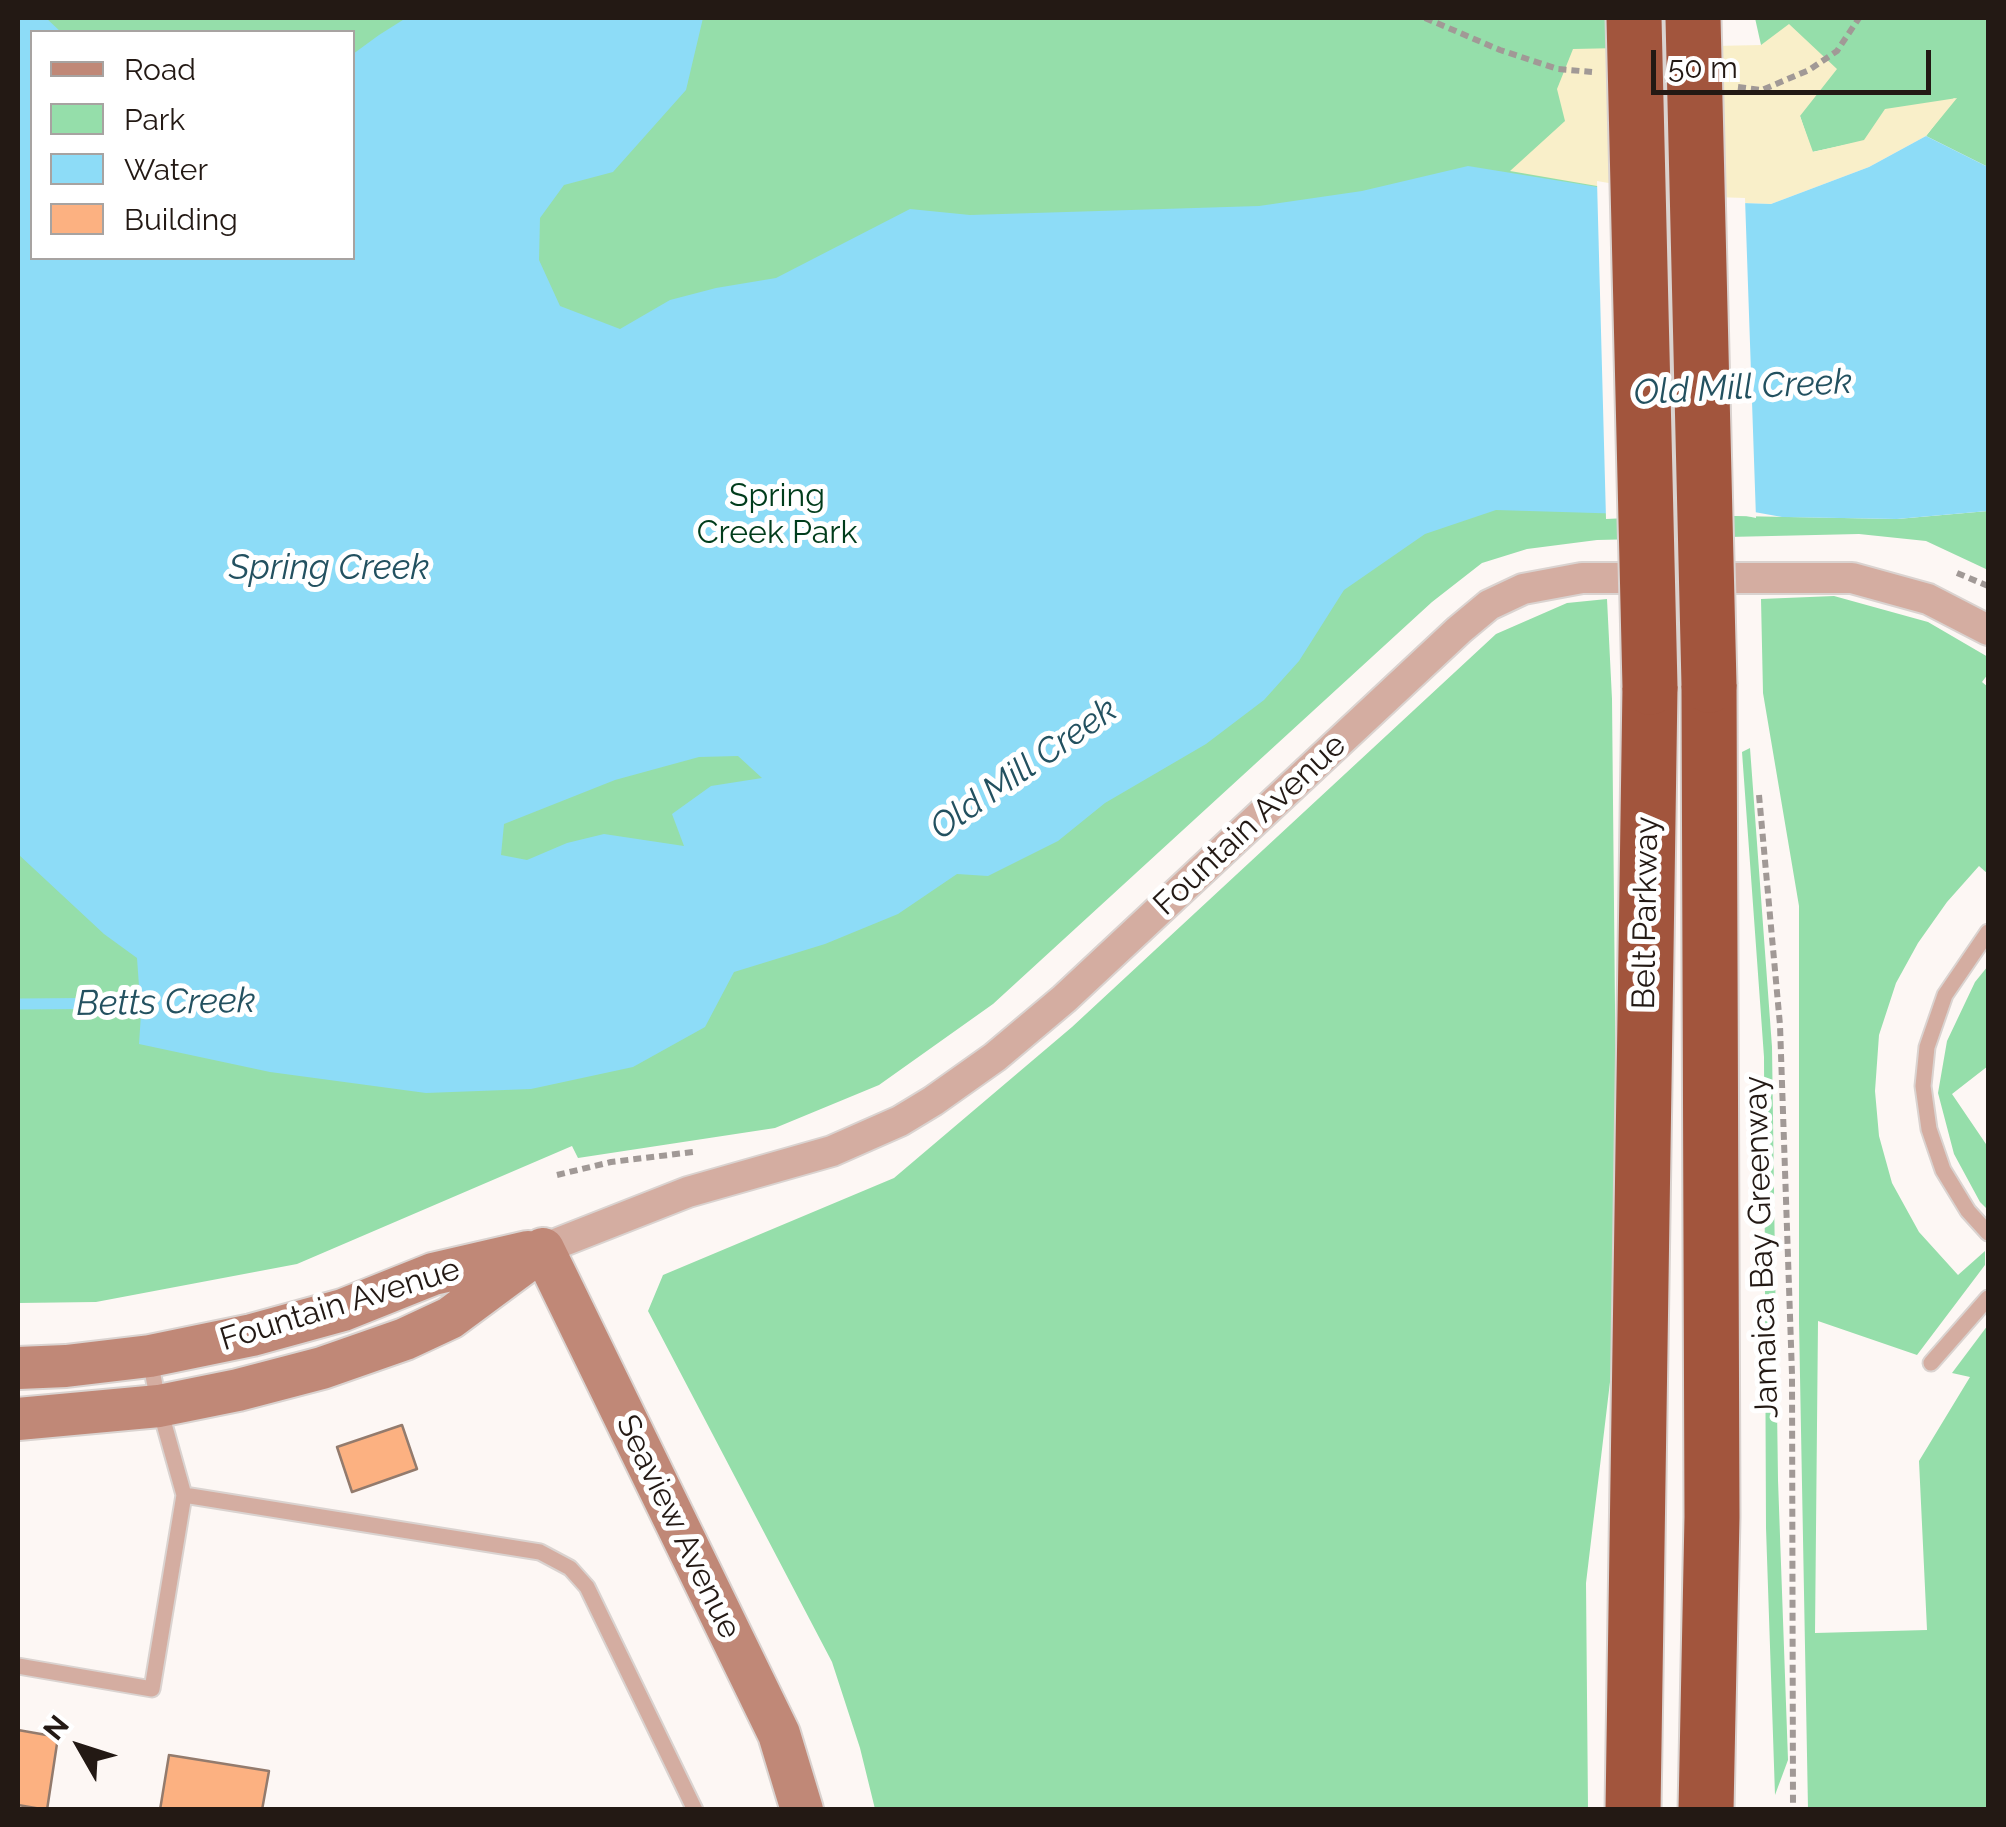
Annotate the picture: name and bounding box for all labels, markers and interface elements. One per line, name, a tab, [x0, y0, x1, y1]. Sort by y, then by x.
legend	[30, 30, 355, 260]
scale bar	[1656, 30, 1936, 92]
text: 50 m	[1668, 50, 1738, 85]
text: Road	[124, 52, 196, 87]
text: Park	[124, 102, 185, 137]
text: Water	[124, 152, 208, 187]
text: Building	[124, 202, 238, 237]
water label: Old Mill Creek	[1633, 361, 1853, 415]
park label: Spring Creek Park	[697, 477, 857, 552]
water label: Spring Creek	[229, 547, 429, 589]
water label: Old Mill Creek	[922, 689, 1126, 849]
street label: Fountain Avenue	[1146, 726, 1354, 924]
street label: Belt Parkway	[1625, 816, 1667, 1010]
water label: Betts Creek	[76, 980, 256, 1026]
street label: Jamaica Bay Greenway	[1737, 1075, 1787, 1419]
street label: Fountain Avenue	[216, 1250, 464, 1360]
street label: Seaview Avenue	[607, 1409, 749, 1645]
north arrow	[30, 1697, 130, 1797]
text: N	[37, 1709, 76, 1746]

